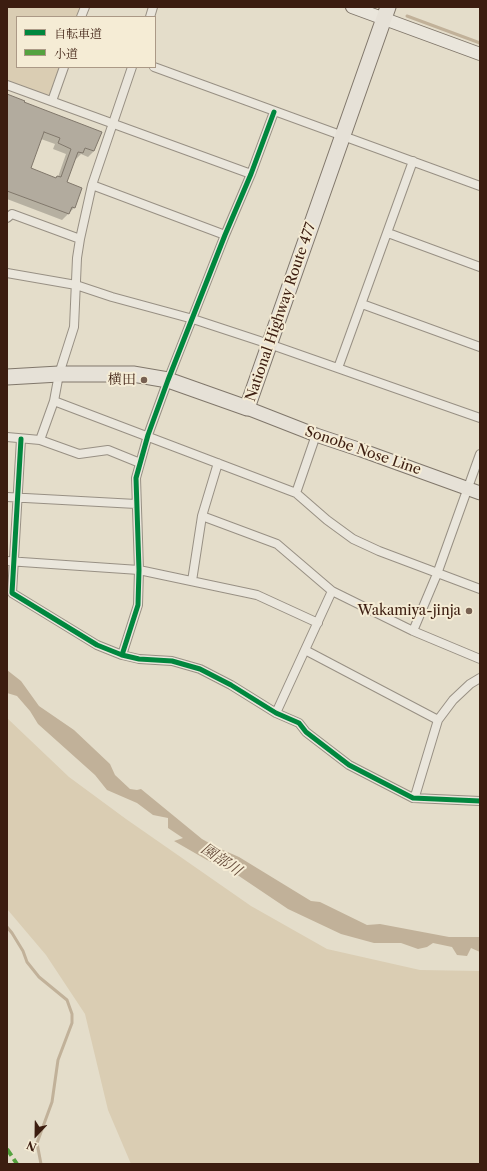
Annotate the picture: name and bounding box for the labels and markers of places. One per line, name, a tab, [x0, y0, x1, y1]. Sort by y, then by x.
place label: 横田	[108, 372, 136, 388]
marker: 横田	[139, 375, 149, 385]
place label: Wakamiya-jinja	[358, 603, 461, 619]
marker: Wakamiya-jinja	[464, 606, 474, 616]

